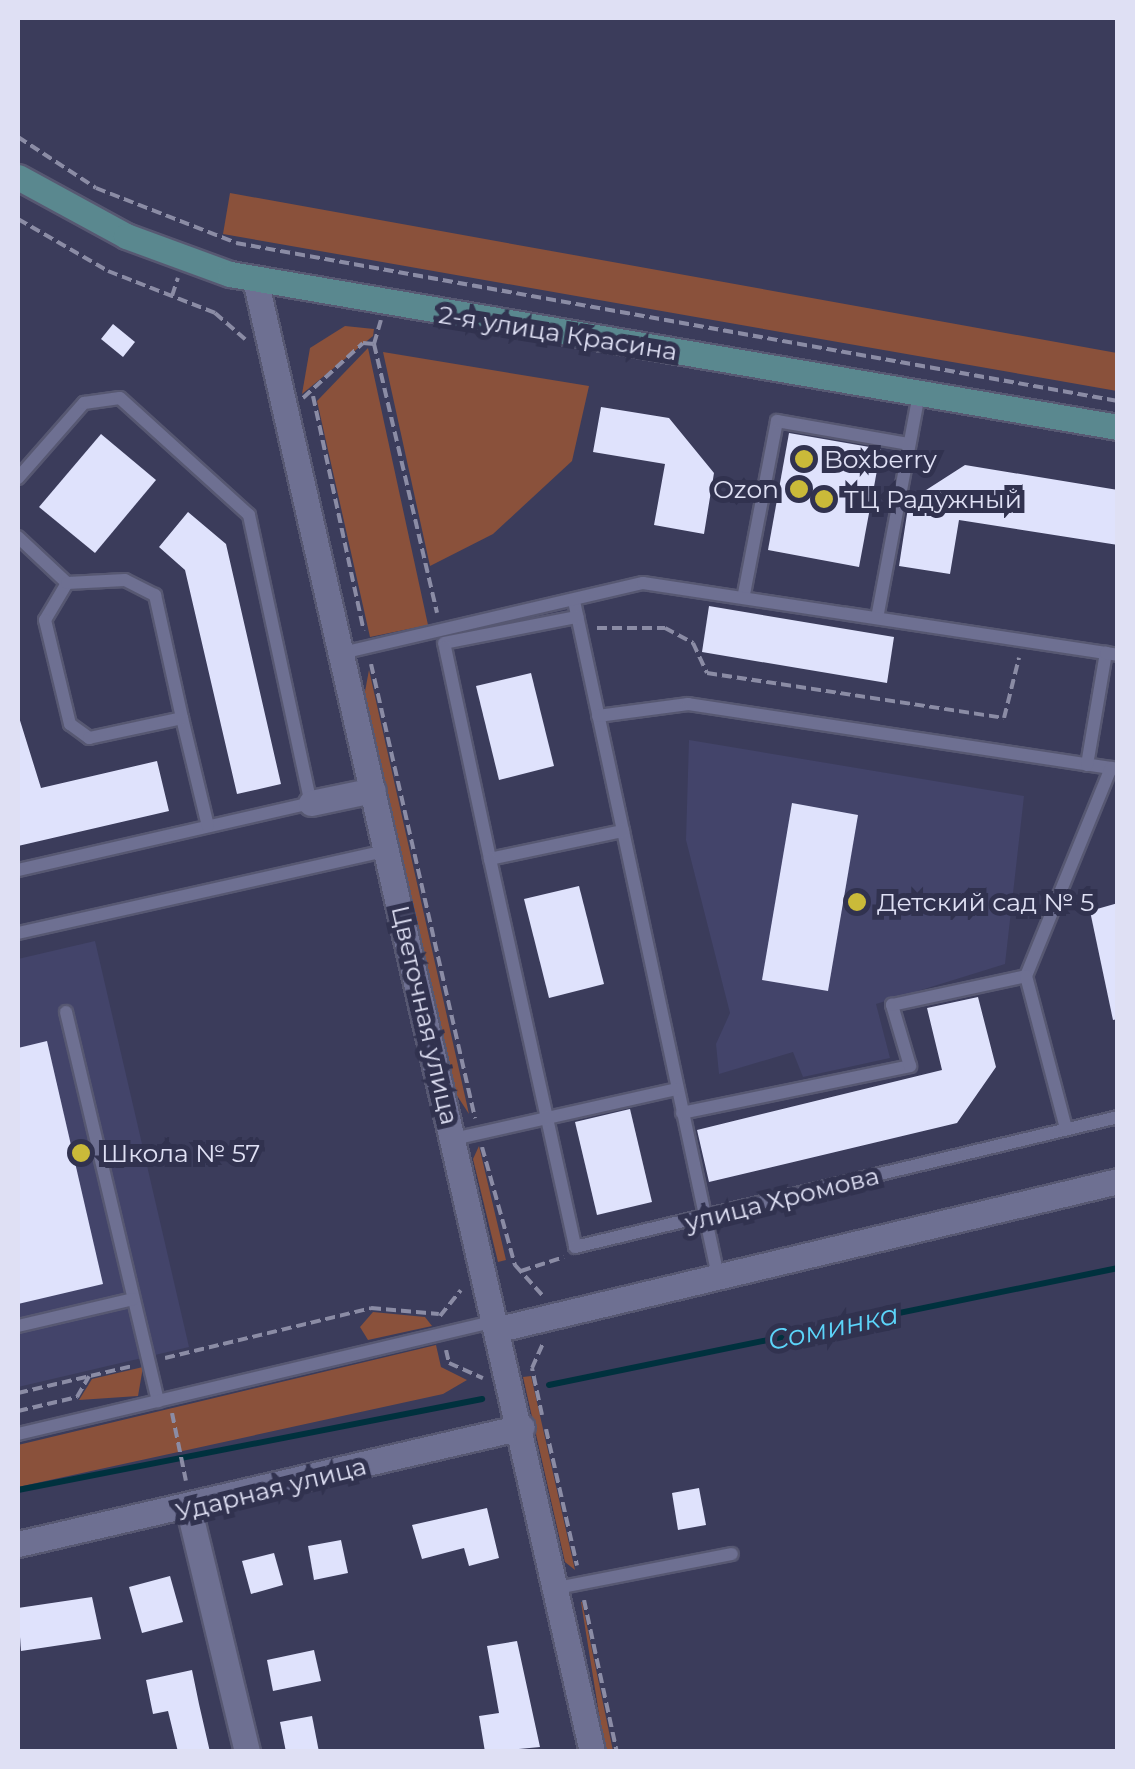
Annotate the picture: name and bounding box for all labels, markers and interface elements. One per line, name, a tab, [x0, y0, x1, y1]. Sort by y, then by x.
street label: 2-я улица Красина	[437, 299, 679, 367]
place label: Boxberry	[824, 444, 937, 474]
marker: Boxberry	[793, 448, 815, 470]
place label: Ozon	[713, 474, 779, 504]
marker: Ozon	[788, 478, 810, 500]
place label: ТЦ Радужный	[844, 484, 1022, 514]
marker: ТЦ Радужный	[813, 488, 835, 510]
place label: Детский сад № 5	[877, 887, 1094, 917]
marker: Детский сад № 5	[846, 891, 868, 913]
street label: Цветочная улица	[385, 902, 465, 1128]
place label: Школа № 57	[101, 1138, 260, 1168]
marker: Школа № 57	[70, 1142, 92, 1164]
street label: улица Хромова	[682, 1160, 882, 1238]
water label: Соминка	[764, 1297, 902, 1357]
street label: Ударная улица	[173, 1451, 369, 1527]

